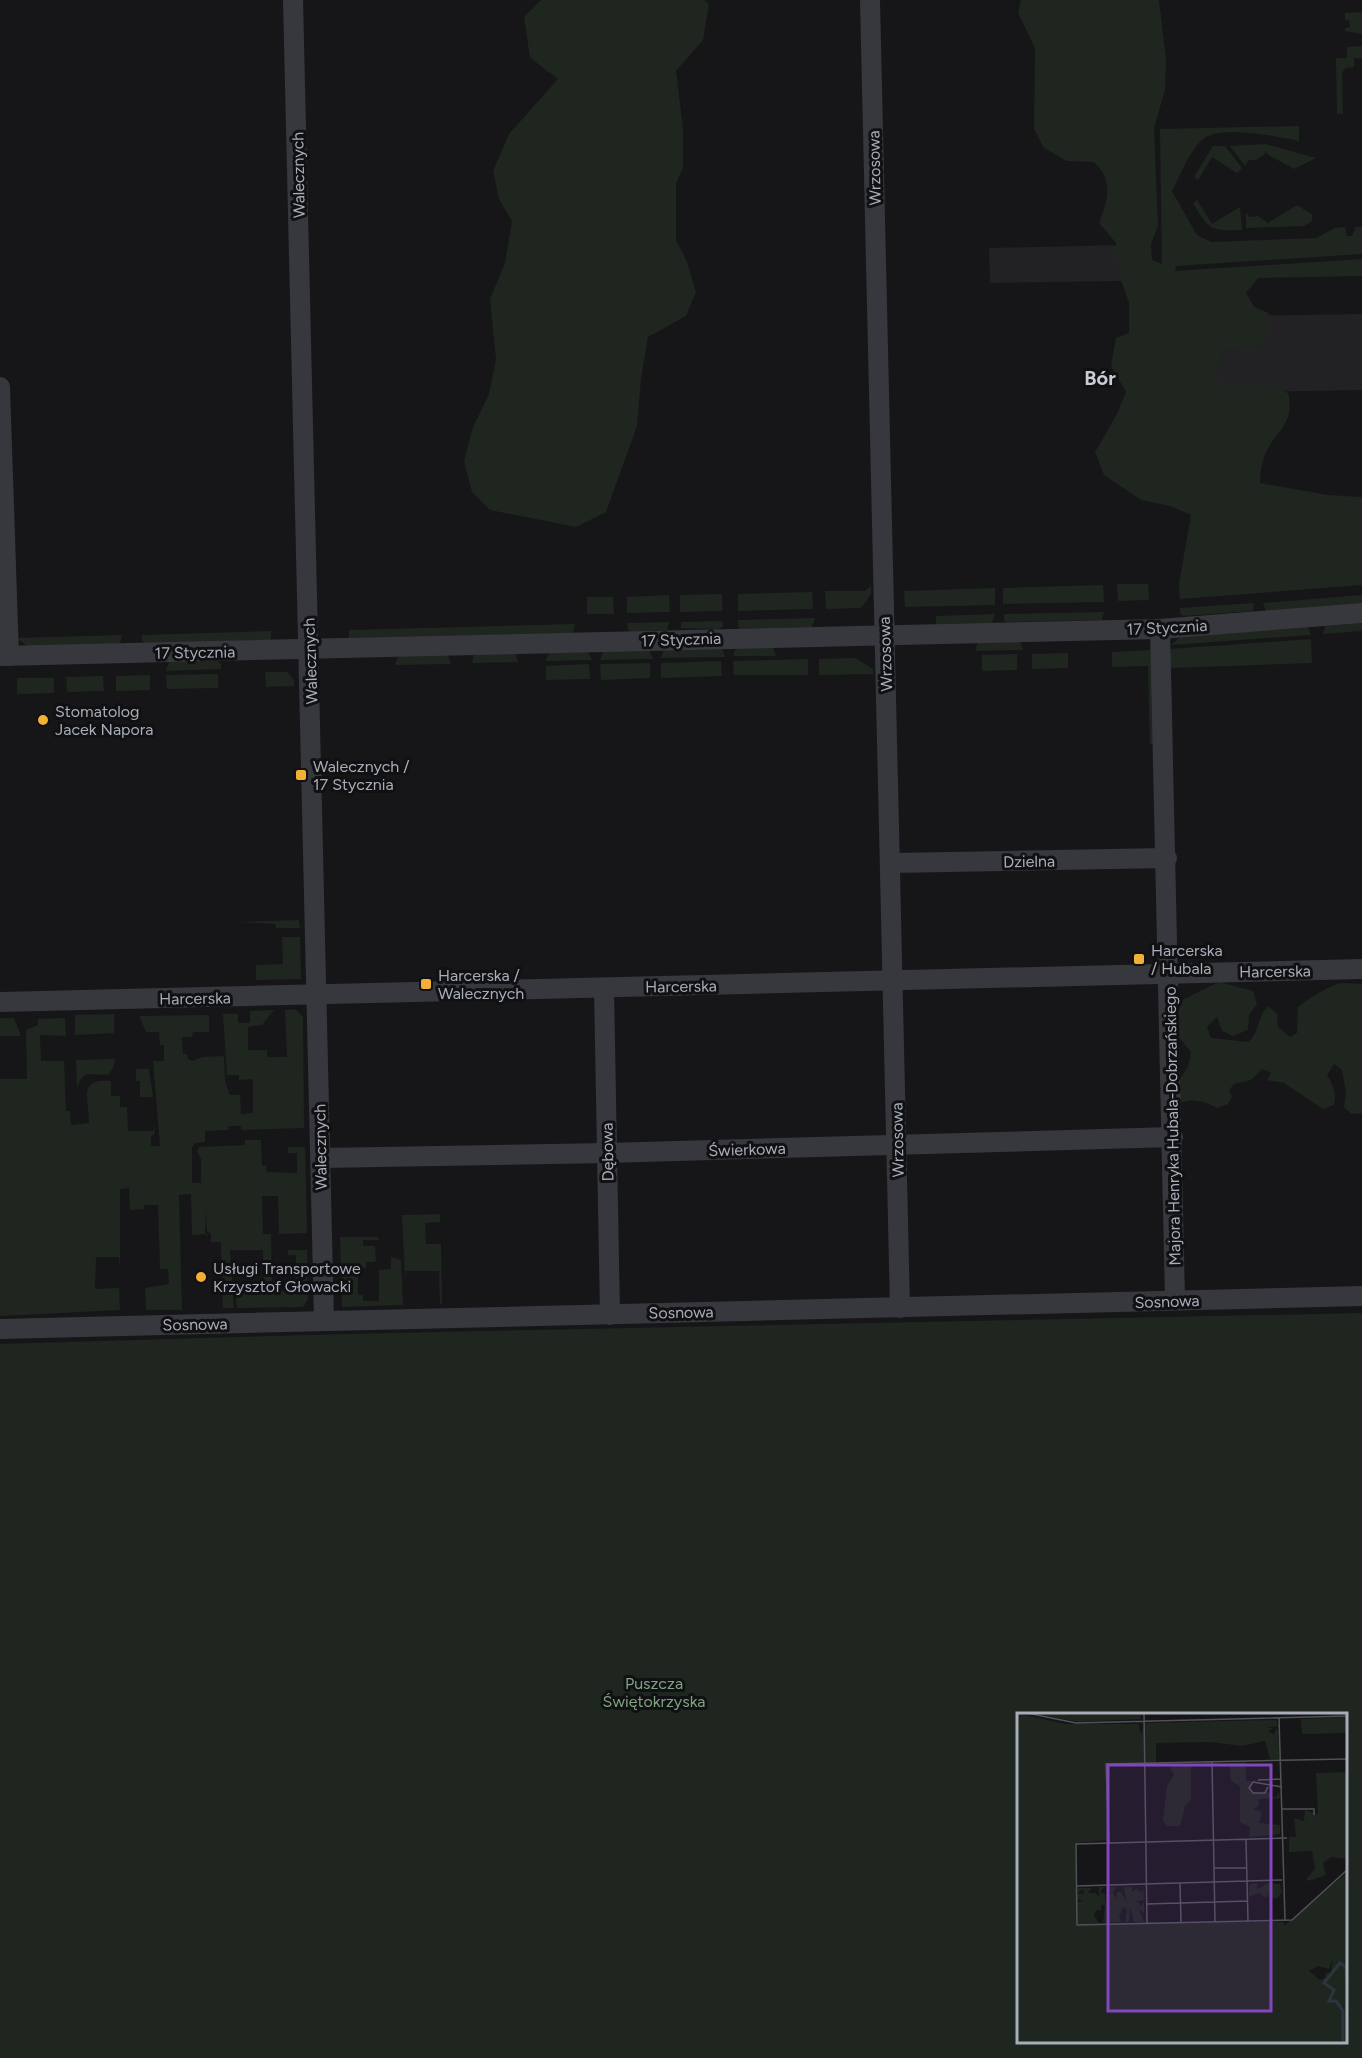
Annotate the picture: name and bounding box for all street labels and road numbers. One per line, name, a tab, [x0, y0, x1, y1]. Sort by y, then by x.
street label: Wrzosowa	[864, 130, 885, 206]
street label: Walecznych	[288, 132, 309, 218]
street label: Wrzosowa	[875, 616, 896, 692]
street label: 17 Stycznia	[1126, 616, 1208, 639]
street label: Walecznych	[299, 617, 321, 704]
street label: 17 Stycznia	[640, 629, 722, 650]
street label: 17 Stycznia	[155, 642, 235, 663]
street label: Dzielna	[1003, 852, 1055, 871]
street label: Harcerska	[1239, 961, 1311, 982]
street label: Harcerska	[645, 976, 717, 997]
street label: Majora Henryka Hubala-Dobrzańskiego	[1161, 986, 1184, 1266]
street label: Harcerska	[159, 988, 231, 1009]
street label: Wrzosowa	[887, 1102, 908, 1178]
street label: Walecznych	[310, 1104, 331, 1190]
street label: Dębowa	[597, 1122, 618, 1182]
street label: Świerkowa	[708, 1139, 786, 1160]
street label: Sosnowa	[1134, 1291, 1200, 1312]
street label: Sosnowa	[648, 1302, 714, 1323]
street label: Sosnowa	[162, 1314, 228, 1335]

